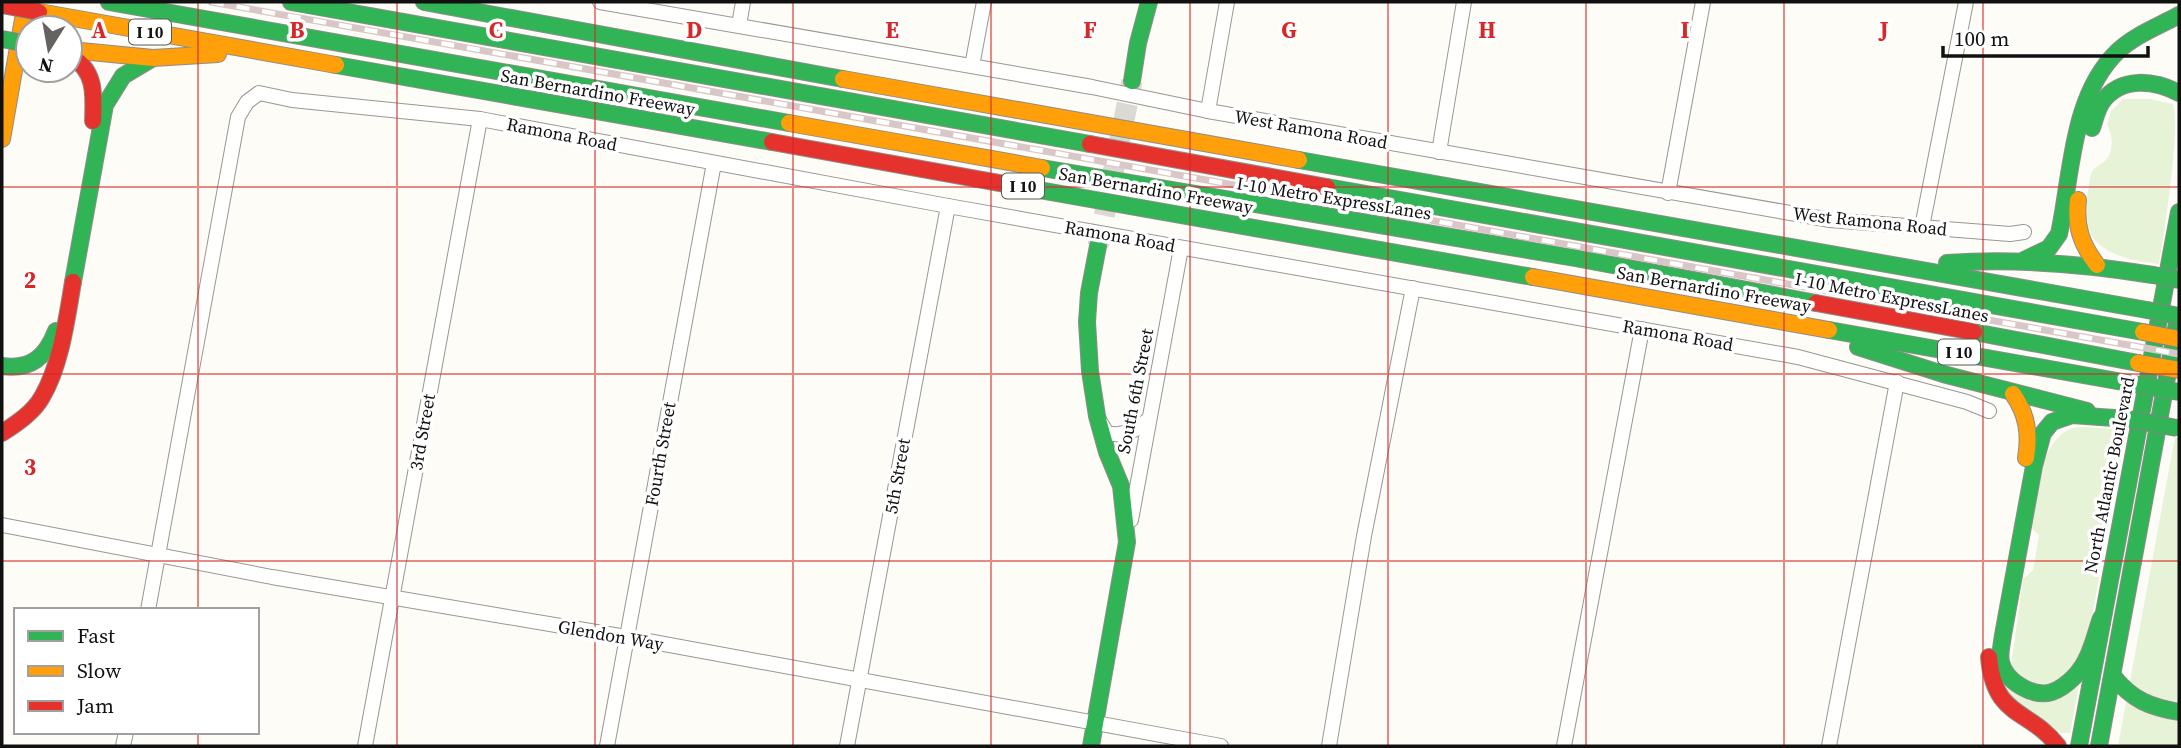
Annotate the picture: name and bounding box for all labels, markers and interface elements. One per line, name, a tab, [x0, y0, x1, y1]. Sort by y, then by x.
north arrow	[14, 14, 84, 84]
text: A	[91, 14, 107, 46]
text: B	[290, 14, 305, 46]
text: C	[489, 14, 503, 46]
text: D	[686, 14, 702, 46]
text: E	[885, 14, 899, 46]
text: F	[1083, 14, 1097, 46]
text: G	[1281, 14, 1297, 46]
text: H	[1478, 14, 1496, 46]
text: I	[1681, 14, 1690, 46]
text: J	[1877, 14, 1889, 46]
scale bar	[1943, 14, 2148, 58]
road number: I 10	[129, 20, 171, 44]
text: 100 m	[1954, 24, 2009, 53]
text: N	[36, 52, 55, 80]
street label: San Bernardino Freeway	[499, 63, 698, 122]
street label: West Ramona Road	[1232, 103, 1390, 155]
street label: Ramona Road	[505, 111, 619, 157]
street label: San Bernardino Freeway	[1057, 161, 1256, 220]
street label: I-10 Metro ExpressLanes	[1235, 170, 1433, 226]
road number: I 10	[1002, 174, 1044, 198]
street label: West Ramona Road	[1792, 200, 1948, 242]
street label: Ramona Road	[1063, 214, 1177, 258]
street label: San Bernardino Freeway	[1615, 260, 1814, 319]
text: 2	[24, 264, 36, 296]
street label: I-10 Metro ExpressLanes	[1793, 266, 1991, 328]
street label: Ramona Road	[1621, 313, 1735, 357]
street label: South 6th Street	[1111, 326, 1159, 456]
road number: I 10	[1938, 340, 1980, 364]
street label: North Atlantic Boulevard	[2078, 375, 2140, 575]
street label: 3rd Street	[403, 392, 441, 472]
street label: Fourth Street	[639, 400, 681, 508]
street label: 5th Street	[878, 436, 916, 516]
text: 3	[24, 451, 36, 483]
legend	[14, 608, 259, 734]
street label: Glendon Way	[556, 613, 666, 657]
text: Fast	[77, 621, 115, 650]
text: Slow	[77, 656, 121, 685]
text: Jam	[76, 691, 114, 720]

